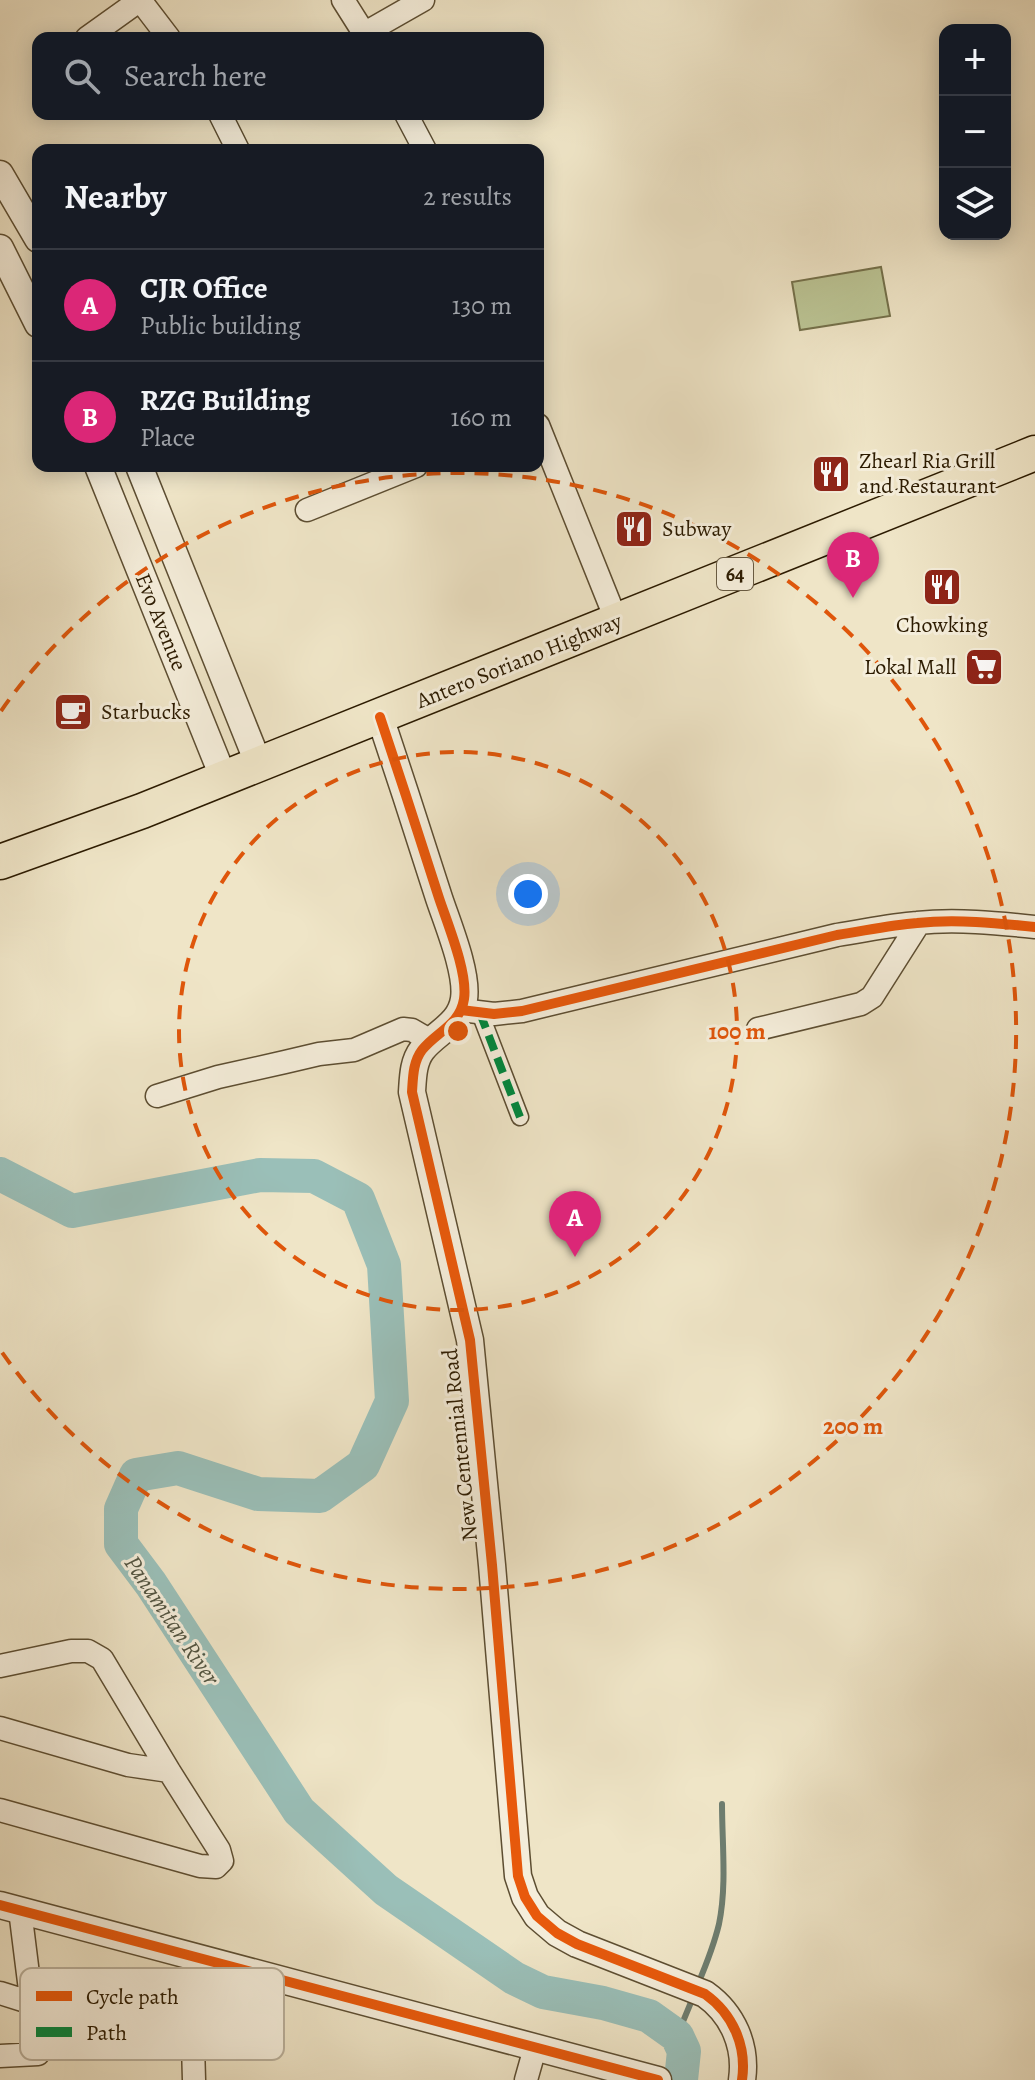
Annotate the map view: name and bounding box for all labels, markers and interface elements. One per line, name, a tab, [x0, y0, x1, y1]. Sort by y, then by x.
map controls	[939, 24, 1011, 240]
button: +	[939, 24, 1011, 96]
search box	[32, 32, 544, 120]
icon: search	[60, 54, 104, 98]
text: Search here	[124, 56, 267, 96]
button: −	[939, 96, 1011, 168]
button: layers	[939, 168, 1011, 240]
text: Nearby	[64, 173, 167, 220]
text: 2 results	[423, 179, 512, 214]
text: CJR Office	[140, 268, 268, 308]
text: A	[82, 288, 98, 323]
text: 130 m	[452, 288, 512, 323]
text: Public building	[140, 308, 301, 343]
text: RZG Building	[140, 380, 310, 420]
text: B	[82, 400, 98, 435]
text: 160 m	[450, 400, 512, 435]
text: Place	[140, 420, 195, 455]
place label: Zhearl Ria Grill and Restaurant	[859, 446, 996, 501]
restaurant icon: Zhearl Ria Grill and Restaurant	[810, 453, 852, 495]
restaurant icon: Subway	[613, 508, 655, 550]
place label: Subway	[662, 514, 731, 544]
pin: B	[827, 532, 879, 598]
road number: 64	[717, 558, 753, 590]
restaurant icon: Chowking	[921, 566, 963, 608]
street label: Evo Avenue	[128, 569, 194, 675]
street label: Antero Soriano Highway	[411, 606, 626, 716]
place label: Chowking	[896, 610, 988, 640]
supermarket icon: Lokal Mall	[963, 646, 1005, 688]
place label: Lokal Mall	[864, 652, 956, 682]
cafe icon: Starbucks	[52, 691, 94, 733]
place label: Starbucks	[101, 697, 191, 727]
your location	[508, 874, 548, 914]
text: 100 m	[708, 1015, 766, 1047]
centre of rings	[444, 1017, 472, 1045]
pin: A	[549, 1191, 601, 1257]
street label: New Centennial Road	[435, 1347, 485, 1543]
text: 200 m	[823, 1410, 883, 1442]
water label: Panamitan River	[117, 1549, 228, 1692]
legend	[20, 1968, 284, 2060]
text: Cycle path	[86, 1982, 179, 2012]
text: Path	[86, 2018, 127, 2048]

